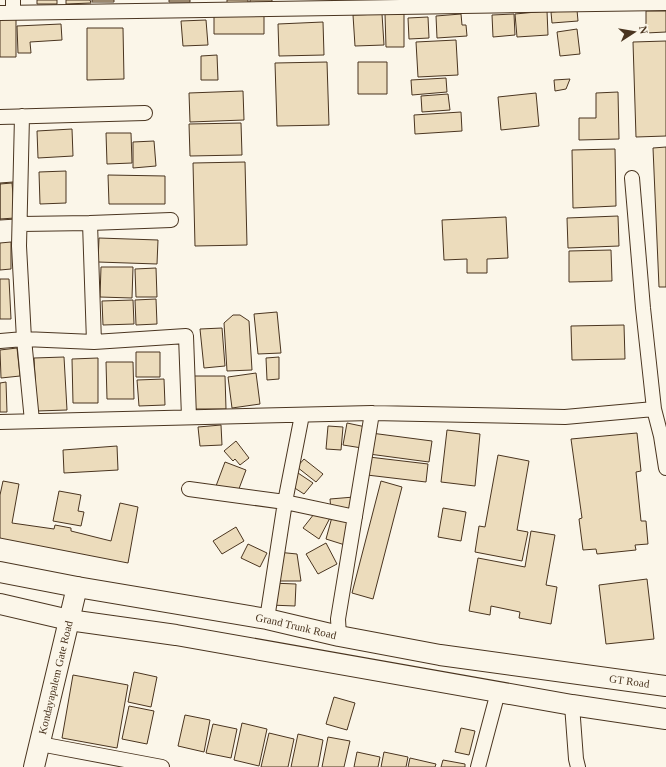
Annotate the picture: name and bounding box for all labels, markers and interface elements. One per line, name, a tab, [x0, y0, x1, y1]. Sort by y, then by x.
north arrow	[614, 12, 654, 52]
text: N	[637, 25, 650, 35]
street label: Grand Trunk Road	[255, 611, 338, 641]
street label: Kondayapalem Gate Road	[36, 619, 75, 735]
street label: GT Road	[608, 672, 651, 690]

